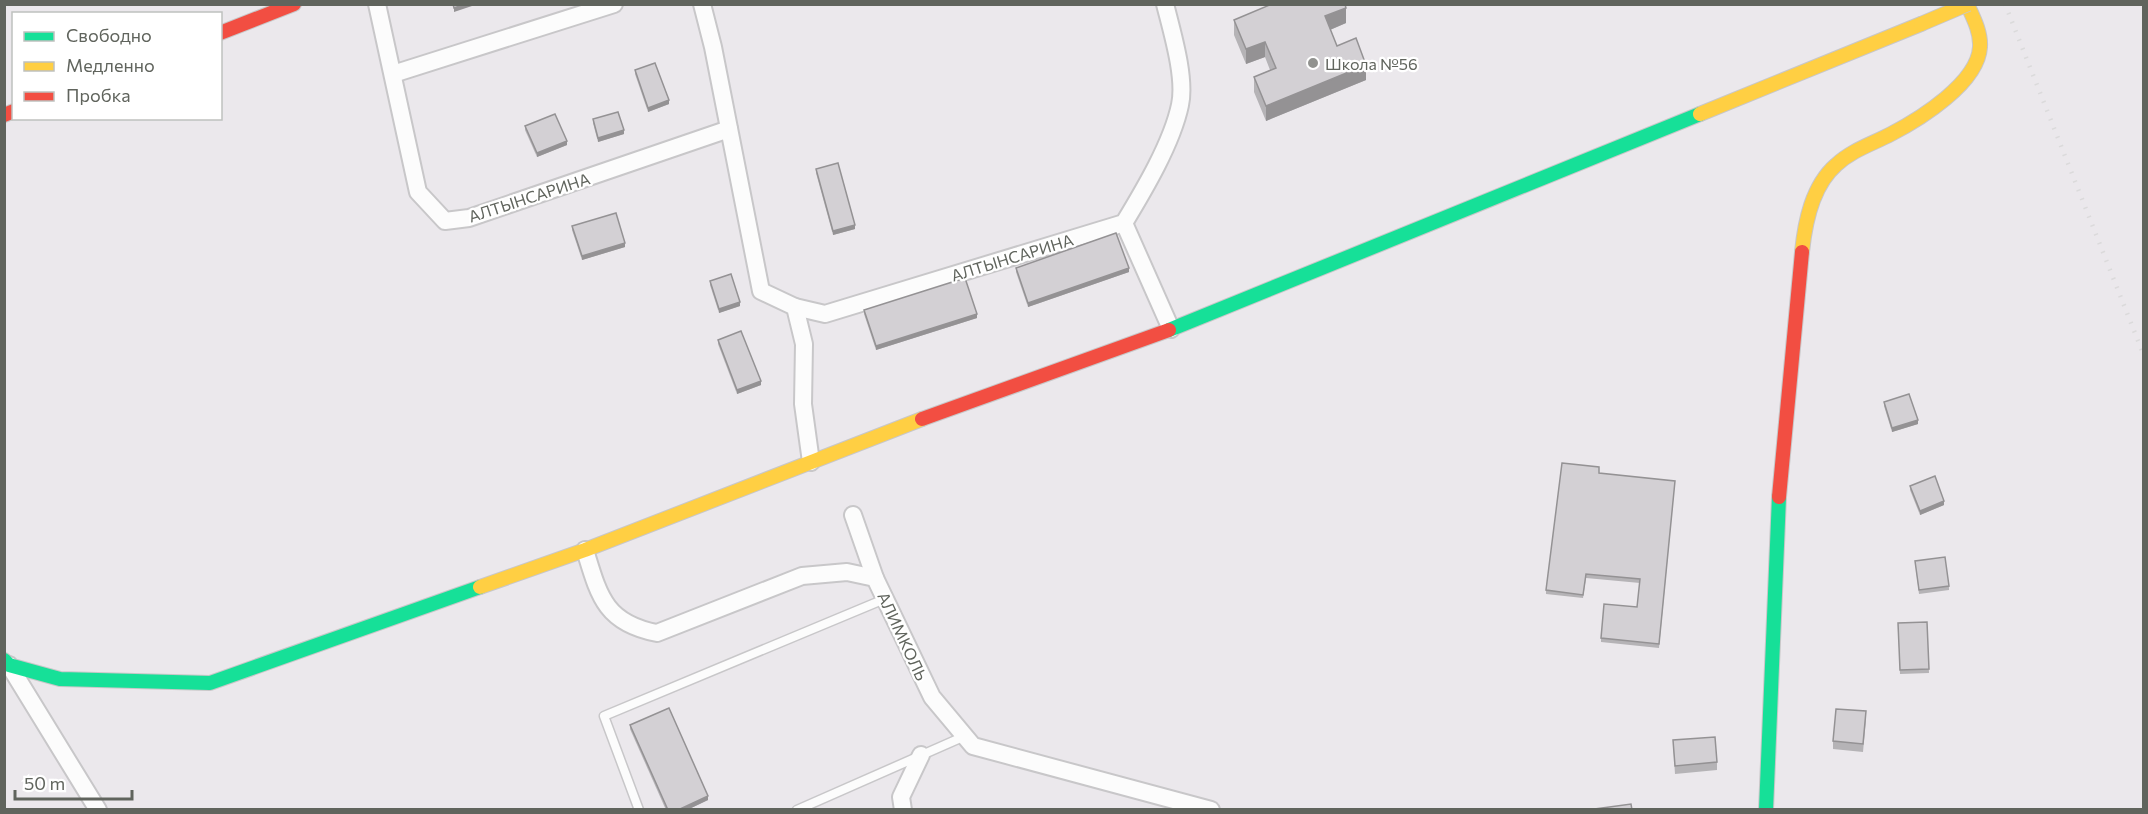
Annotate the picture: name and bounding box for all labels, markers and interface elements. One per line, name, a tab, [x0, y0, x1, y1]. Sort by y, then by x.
legend	[12, 12, 222, 120]
text: Свободно	[66, 24, 152, 46]
text: Медленно	[66, 54, 155, 76]
place label: Школа №56	[1325, 54, 1418, 73]
marker: Школа №56	[1306, 56, 1320, 70]
text: Пробка	[66, 84, 131, 106]
street label: АЛТЫНСАРИНА	[466, 168, 592, 226]
street label: АЛТЫНСАРИНА	[949, 229, 1075, 285]
street label: АЛИМКОЛЬ	[874, 589, 932, 683]
scale bar	[15, 763, 132, 801]
text: 50 m	[24, 772, 65, 794]

